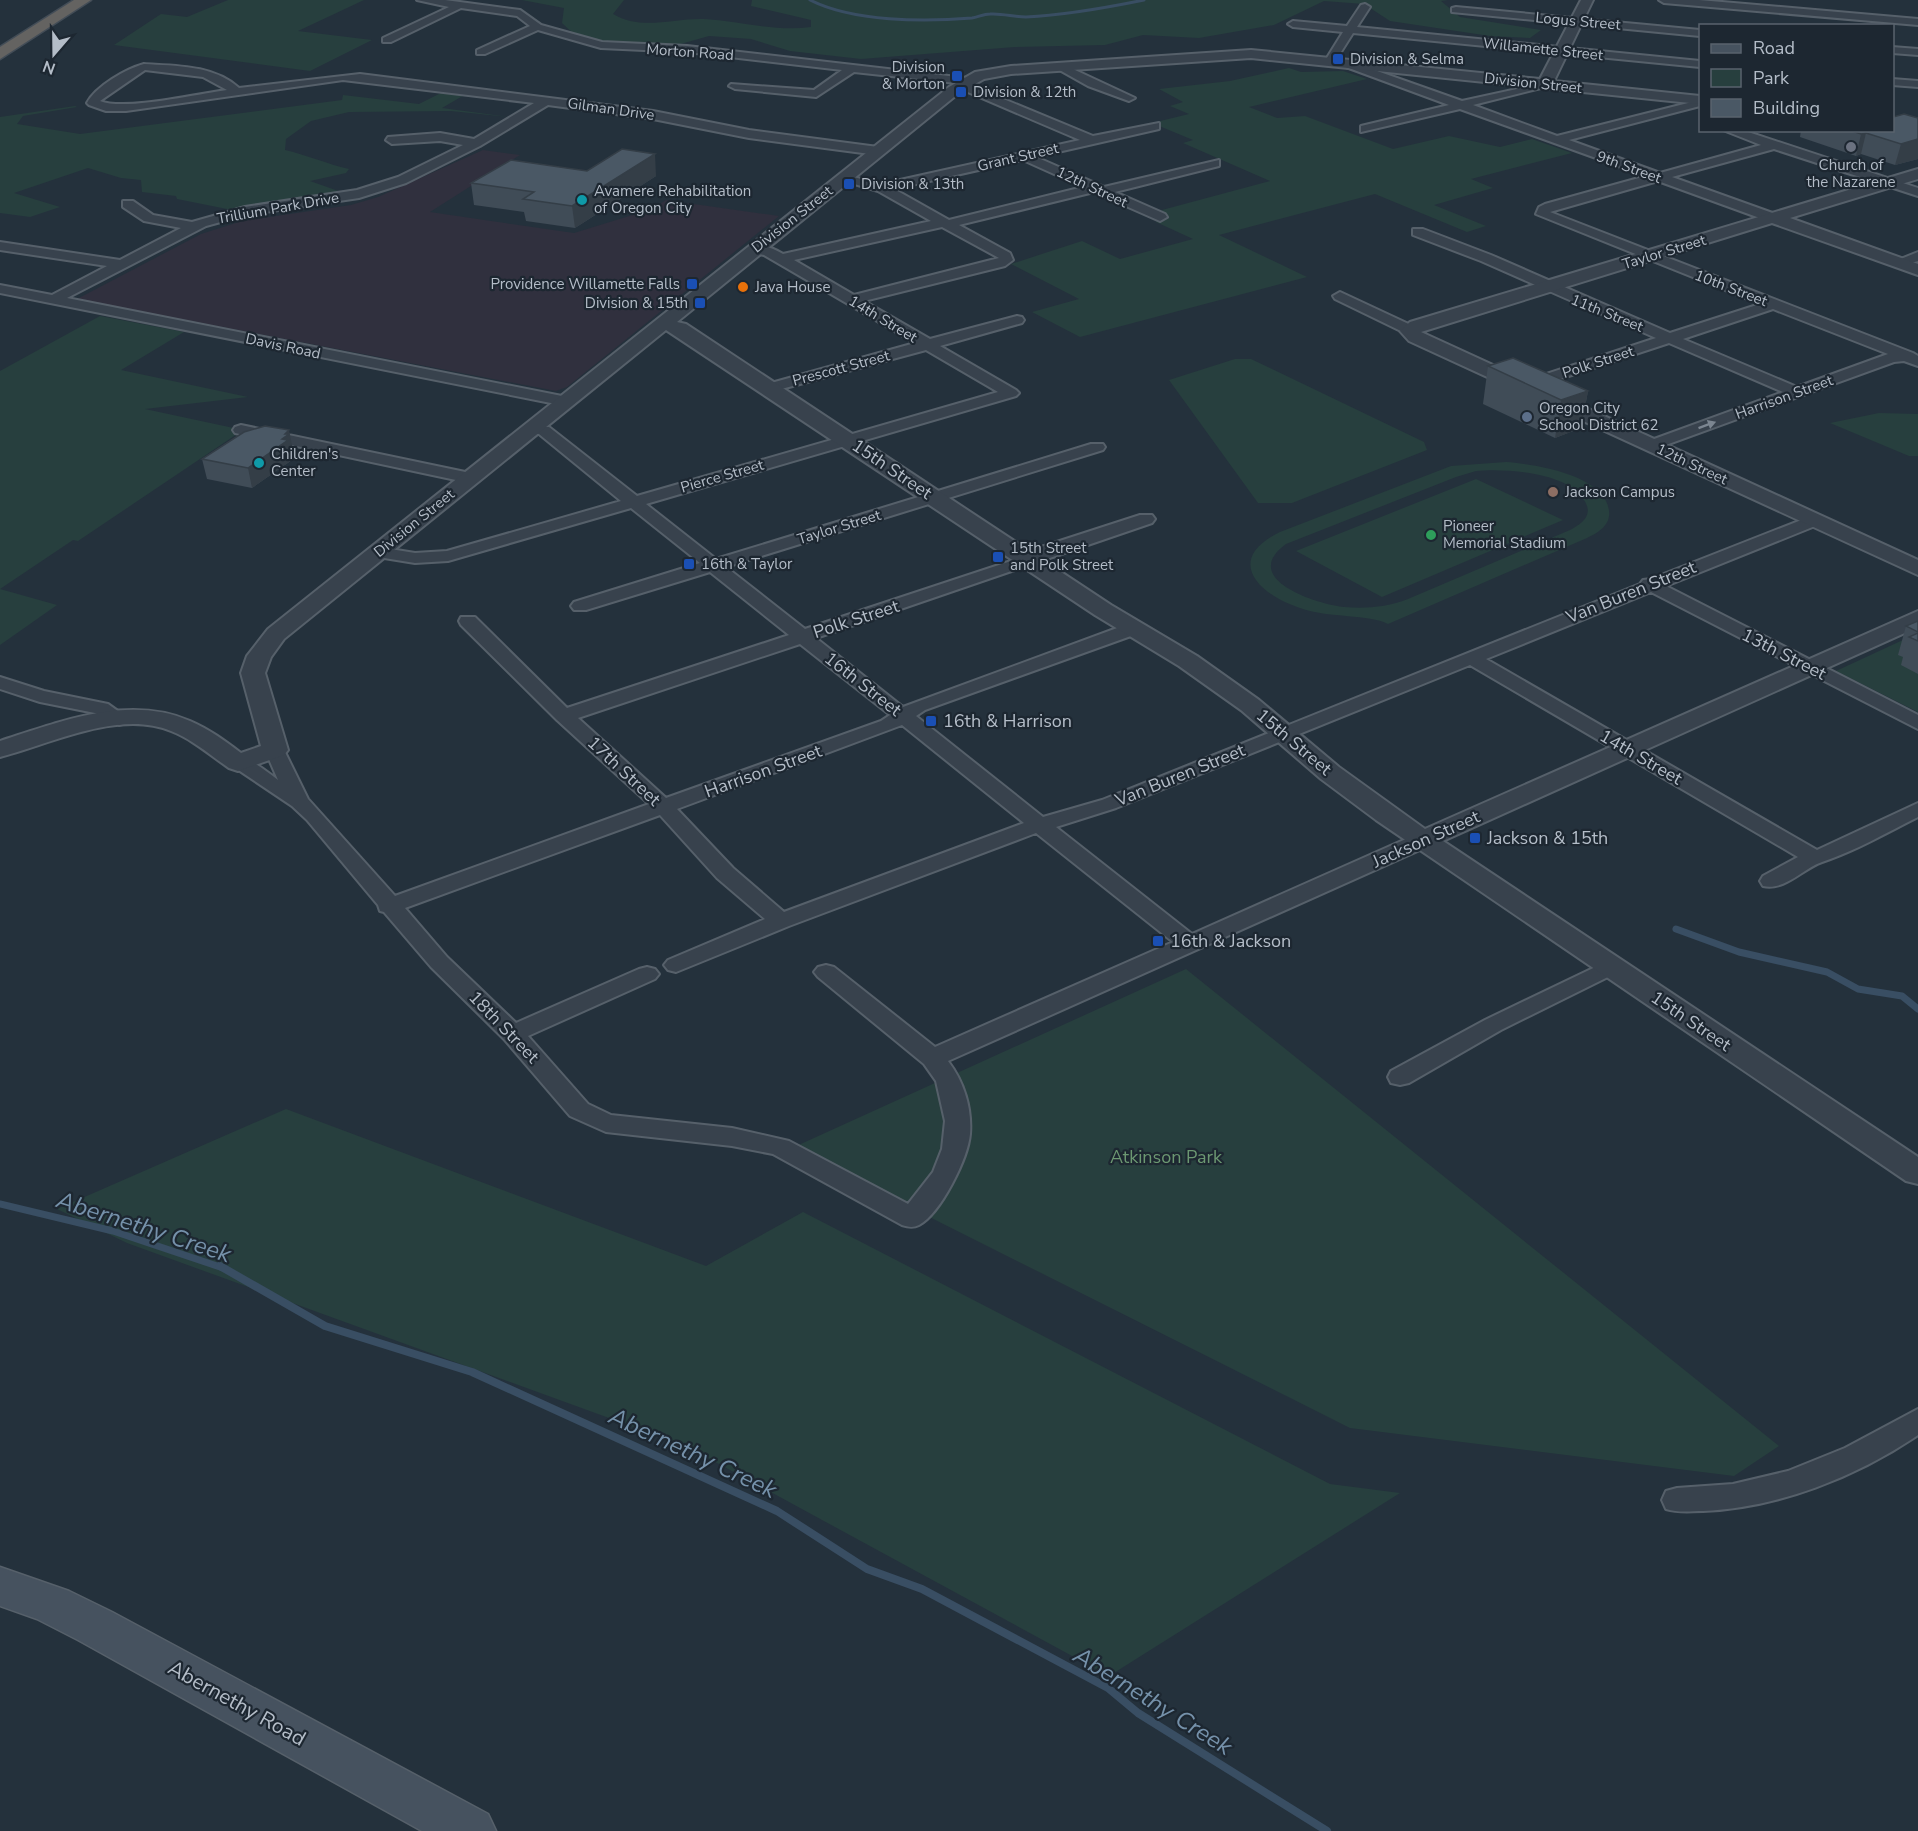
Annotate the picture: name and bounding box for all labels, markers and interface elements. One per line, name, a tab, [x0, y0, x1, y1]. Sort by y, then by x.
street label: Logus Street	[1534, 7, 1622, 35]
north arrow	[24, 24, 84, 84]
legend	[1699, 24, 1894, 132]
street label: Willamette Street	[1482, 33, 1605, 65]
text: Road	[1753, 36, 1795, 60]
street label: Morton Road	[646, 39, 734, 65]
place label: Division & Selma	[1350, 49, 1464, 69]
marker: Division & Selma	[1331, 52, 1345, 66]
text: N	[40, 55, 59, 80]
place label: Division & Morton	[882, 57, 945, 94]
text: Park	[1753, 66, 1790, 90]
street label: Division Street	[1483, 68, 1584, 98]
marker: Division & Morton	[950, 69, 964, 83]
place label: Division & 12th	[973, 82, 1076, 102]
marker: Division & 12th	[954, 85, 968, 99]
street label: Gilman Drive	[566, 93, 656, 125]
text: Building	[1753, 96, 1820, 120]
street label: Grant Street	[975, 138, 1061, 176]
marker: Church of the Nazarene	[1844, 140, 1858, 154]
street label: 9th Street	[1594, 146, 1665, 188]
place label: Church of the Nazarene	[1806, 155, 1896, 192]
street label: 12th Street	[1053, 162, 1132, 213]
place label: Division & 13th	[861, 174, 964, 194]
marker: Division & 13th	[842, 177, 856, 191]
street label: Division Street	[747, 180, 837, 257]
place label: Avamere Rehabilitation of Oregon City	[594, 181, 751, 218]
street label: Trillium Park Drive	[215, 187, 341, 229]
marker: Avamere Rehabilitation of Oregon City	[575, 193, 589, 207]
street label: Taylor Street	[1620, 230, 1709, 274]
street label: 10th Street	[1692, 265, 1771, 311]
place label: Providence Willamette Falls	[490, 274, 680, 294]
marker: Providence Willamette Falls	[685, 277, 699, 291]
place label: Java House	[754, 277, 831, 297]
marker: Java House	[736, 280, 750, 294]
street label: 11th Street	[1568, 289, 1647, 337]
street label: 14th Street	[845, 291, 922, 348]
place label: Division & 15th	[585, 293, 688, 313]
marker: Division & 15th	[693, 296, 707, 310]
street label: Davis Road	[244, 328, 322, 364]
street label: Polk Street	[1560, 341, 1637, 383]
street label: Prescott Street	[790, 345, 893, 391]
street label: Harrison Street	[1732, 370, 1836, 424]
place label: Oregon City School District 62	[1539, 398, 1659, 435]
marker: Oregon City School District 62	[1520, 410, 1534, 424]
one-way arrow	[1698, 420, 1716, 429]
street label: 15th Street	[847, 433, 937, 505]
street label: 12th Street	[1653, 439, 1732, 490]
place label: Children's Center	[271, 444, 339, 481]
street label: Pierce Street	[678, 454, 767, 497]
marker: Children's Center	[252, 456, 266, 470]
place label: Jackson Campus	[1564, 482, 1675, 502]
street label: Division Street	[370, 484, 459, 562]
marker: Jackson Campus	[1546, 485, 1560, 499]
street label: Taylor Street	[795, 505, 884, 549]
place label: Pioneer Memorial Stadium	[1443, 516, 1566, 553]
marker: Pioneer Memorial Stadium	[1424, 528, 1438, 542]
place label: 15th Street and Polk Street	[1010, 538, 1114, 575]
marker: 15th Street and Polk Street	[991, 550, 1005, 564]
place label: 16th & Taylor	[701, 554, 793, 574]
street label: Van Buren Street	[1562, 555, 1700, 629]
marker: 16th & Taylor	[682, 557, 696, 571]
street label: Polk Street	[810, 594, 903, 644]
street label: 13th Street	[1738, 622, 1831, 686]
street label: 16th Street	[819, 646, 907, 722]
street label: 15th Street	[1251, 703, 1337, 781]
place label: 16th & Harrison	[943, 709, 1072, 733]
marker: 16th & Harrison	[924, 714, 938, 728]
street label: 14th Street	[1595, 724, 1687, 791]
street label: 17th Street	[582, 731, 666, 812]
street label: Harrison Street	[701, 738, 826, 803]
street label: Van Buren Street	[1111, 738, 1249, 812]
street label: Jackson Street	[1368, 804, 1484, 874]
place label: Jackson & 15th	[1486, 826, 1608, 850]
marker: Jackson & 15th	[1468, 831, 1482, 845]
place label: 16th & Jackson	[1170, 929, 1291, 953]
marker: 16th & Jackson	[1151, 934, 1165, 948]
street label: 15th Street	[1646, 985, 1736, 1057]
street label: 18th Street	[463, 986, 545, 1069]
park label: Atkinson Park	[1110, 1145, 1223, 1169]
water label: Abernethy Creek	[52, 1183, 236, 1271]
water label: Abernethy Creek	[603, 1400, 783, 1506]
water label: Abernethy Creek	[1067, 1639, 1239, 1763]
street label: Abernethy Road	[163, 1654, 311, 1752]

